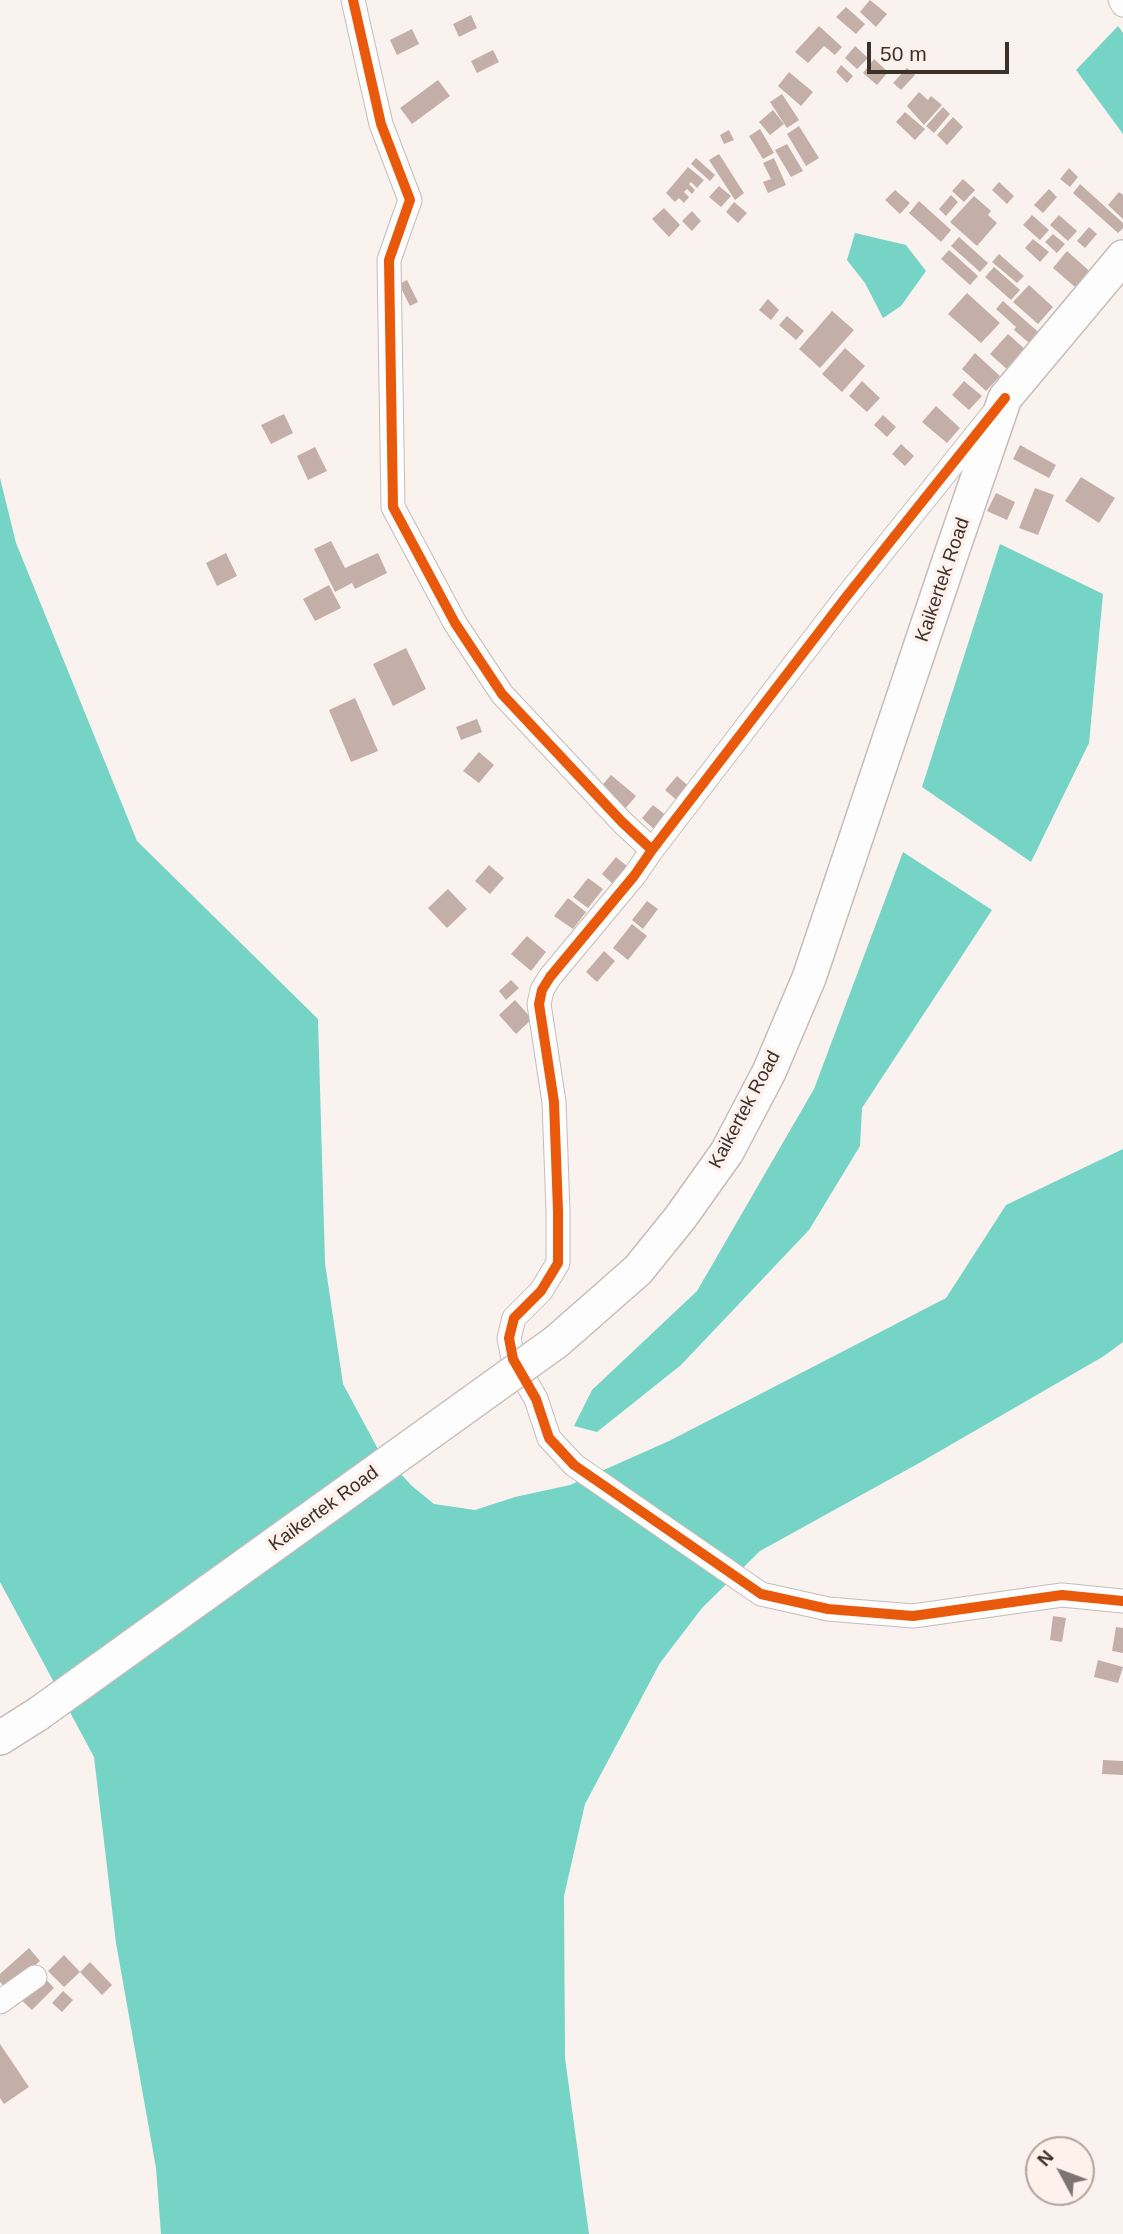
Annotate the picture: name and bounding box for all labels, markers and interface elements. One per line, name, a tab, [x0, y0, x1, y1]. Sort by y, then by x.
scale bar	[871, 28, 1013, 72]
text: 50 m	[880, 42, 927, 65]
street label: Kaikertek Road	[911, 515, 975, 645]
street label: Kaikertek Road	[704, 1047, 786, 1173]
street label: Kaikertek Road	[265, 1462, 383, 1556]
north arrow	[1025, 2136, 1095, 2206]
text: N	[1033, 2146, 1058, 2170]

